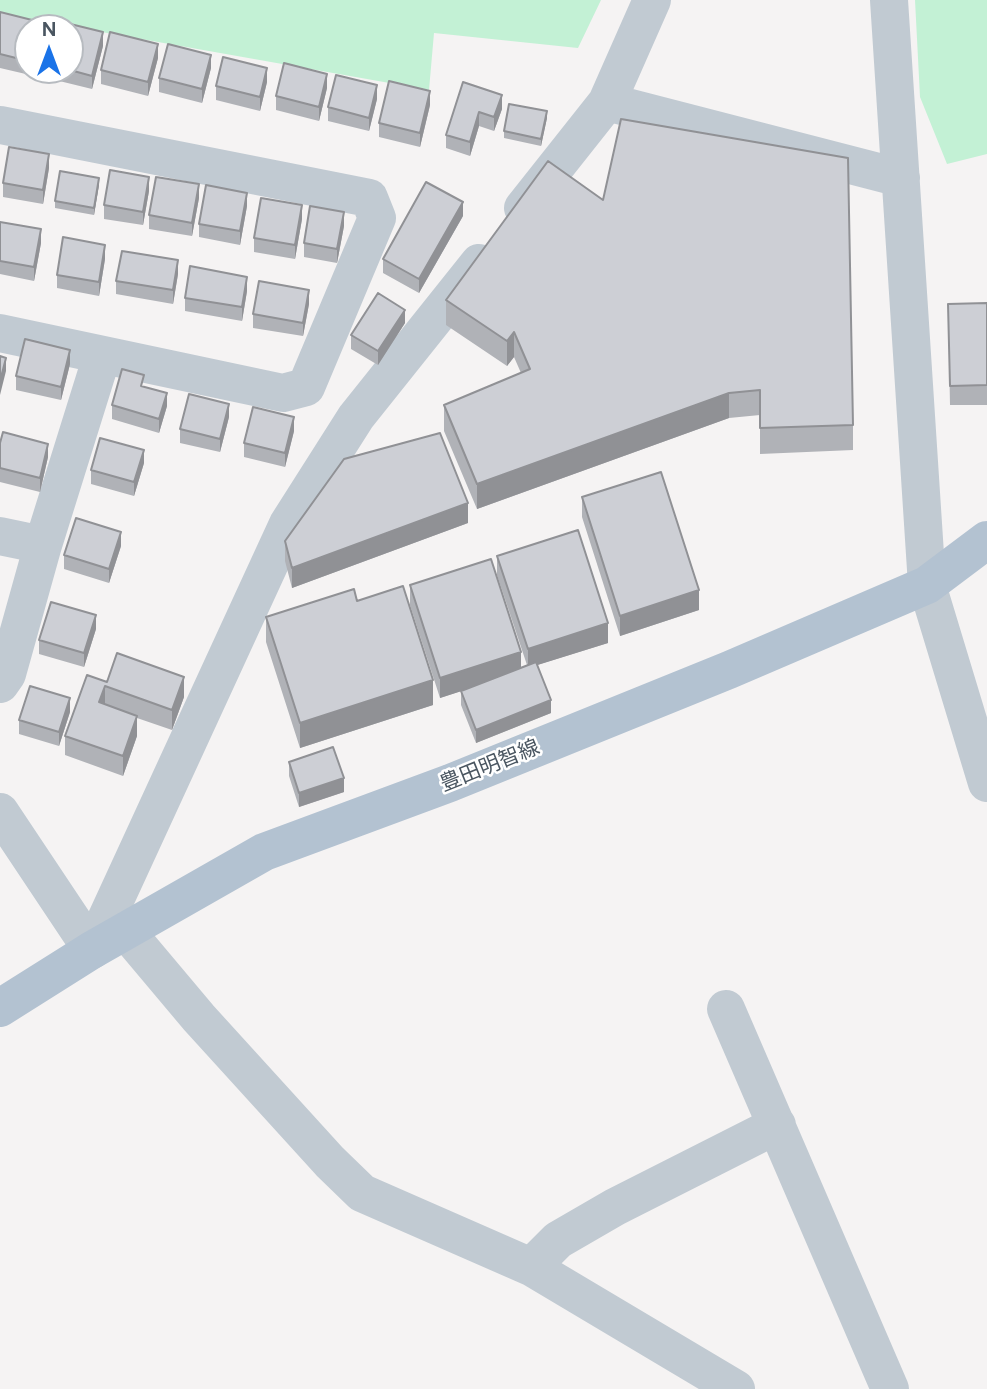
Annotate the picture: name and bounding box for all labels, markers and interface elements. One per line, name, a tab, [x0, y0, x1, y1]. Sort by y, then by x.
north arrow	[14, 14, 84, 84]
text: N	[42, 18, 56, 41]
street label: 豊田明智線	[437, 735, 543, 797]

